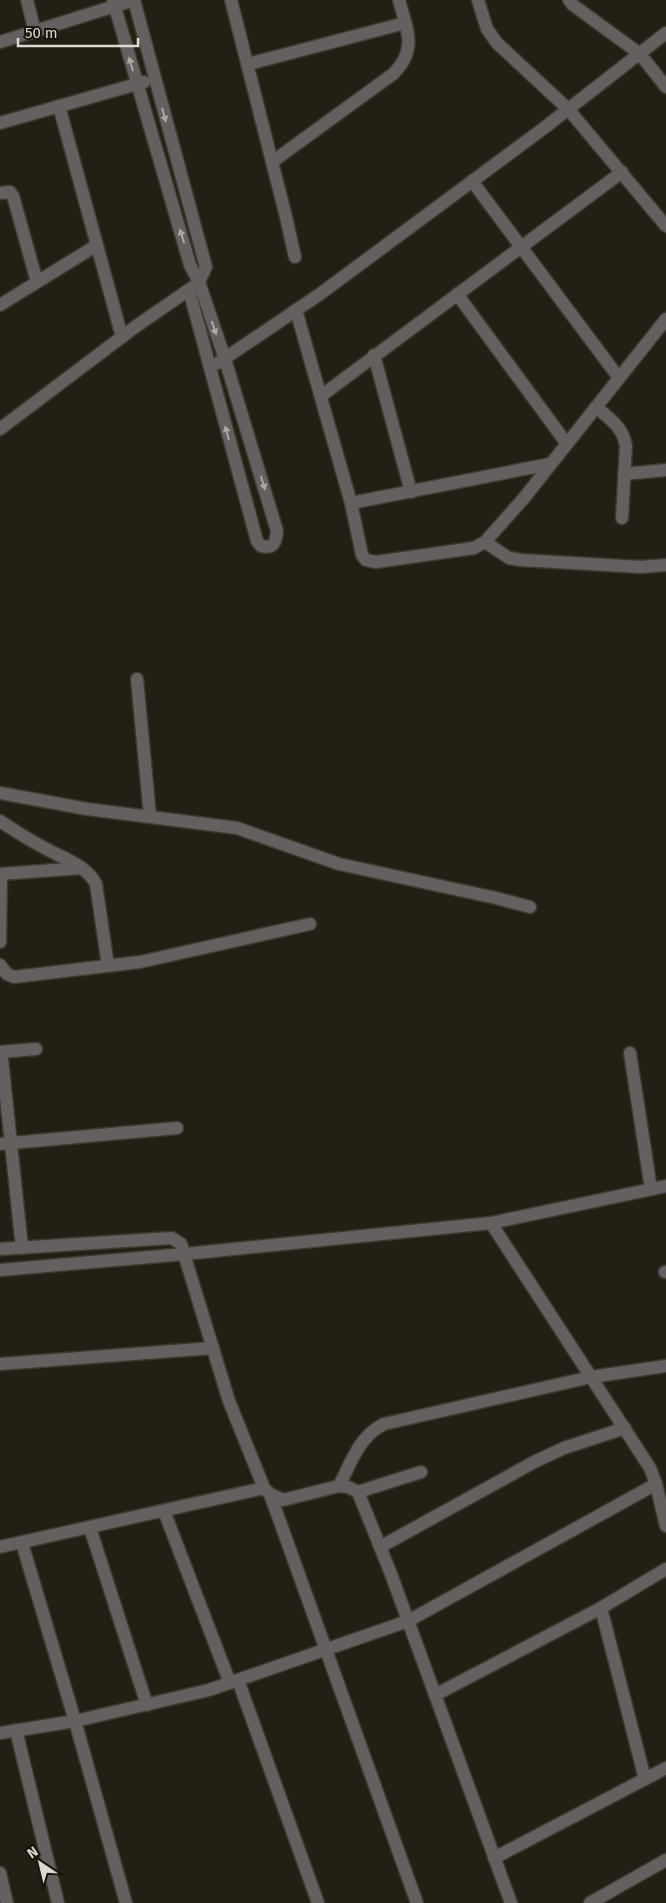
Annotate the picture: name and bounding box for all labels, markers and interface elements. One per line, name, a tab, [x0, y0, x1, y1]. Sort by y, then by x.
scale bar	[18, 15, 138, 47]
text: 50 m	[25, 24, 58, 42]
one-way arrow	[126, 56, 134, 71]
one-way arrow	[161, 107, 169, 122]
one-way arrow	[177, 229, 185, 244]
one-way arrow	[211, 321, 219, 336]
one-way arrow	[223, 425, 231, 440]
one-way arrow	[259, 476, 267, 491]
north arrow	[15, 1838, 65, 1888]
text: N	[24, 1843, 42, 1862]

